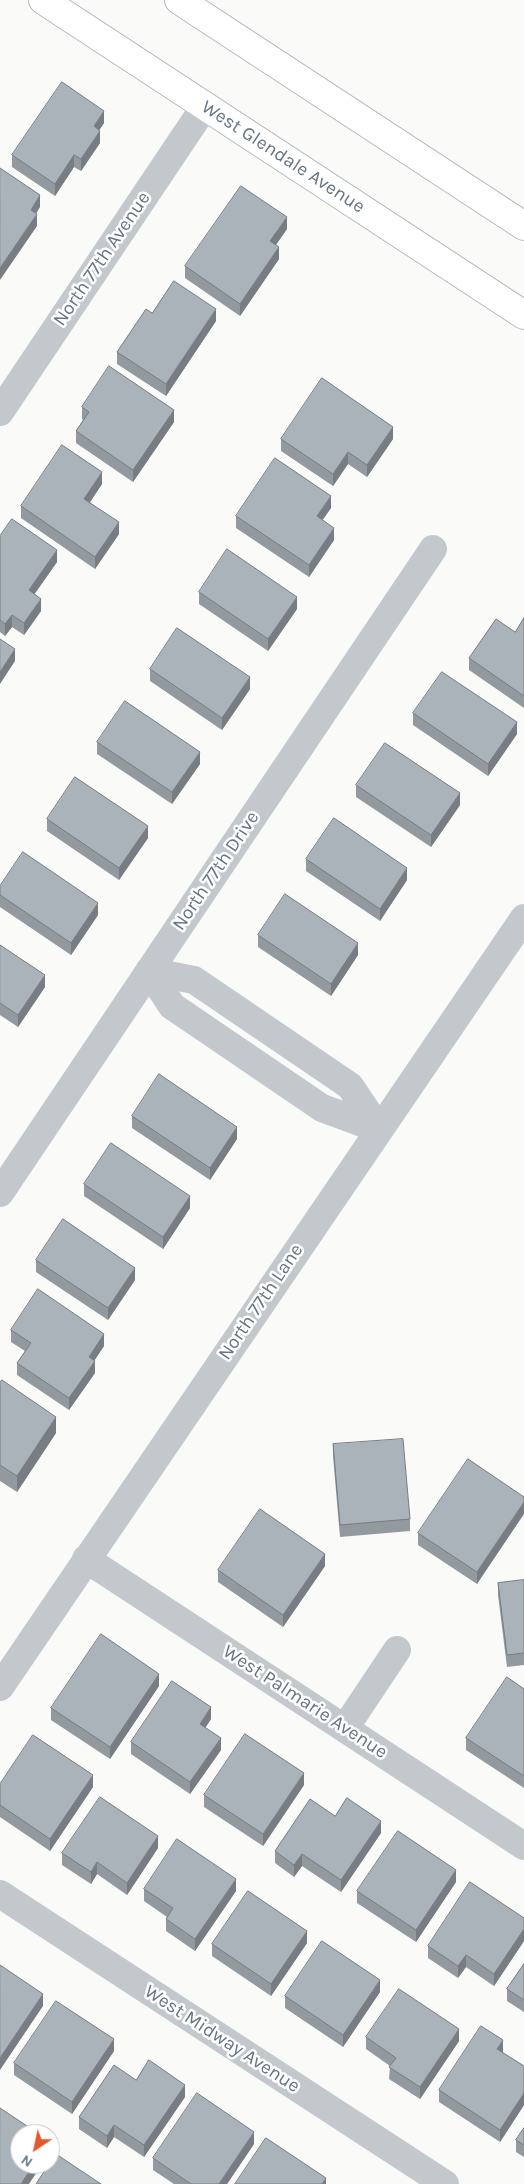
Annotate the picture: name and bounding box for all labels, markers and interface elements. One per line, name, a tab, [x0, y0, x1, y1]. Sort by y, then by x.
street label: West Glendale Avenue	[197, 96, 369, 218]
street label: North 77th Avenue	[49, 188, 155, 330]
street label: North 77th Drive	[168, 807, 264, 935]
street label: North 77th Lane	[214, 1240, 308, 1364]
street label: West Palmarie Avenue	[218, 1640, 392, 1764]
street label: West Midway Avenue	[140, 1980, 304, 2098]
north arrow	[10, 2124, 60, 2174]
text: N	[18, 2151, 36, 2171]

